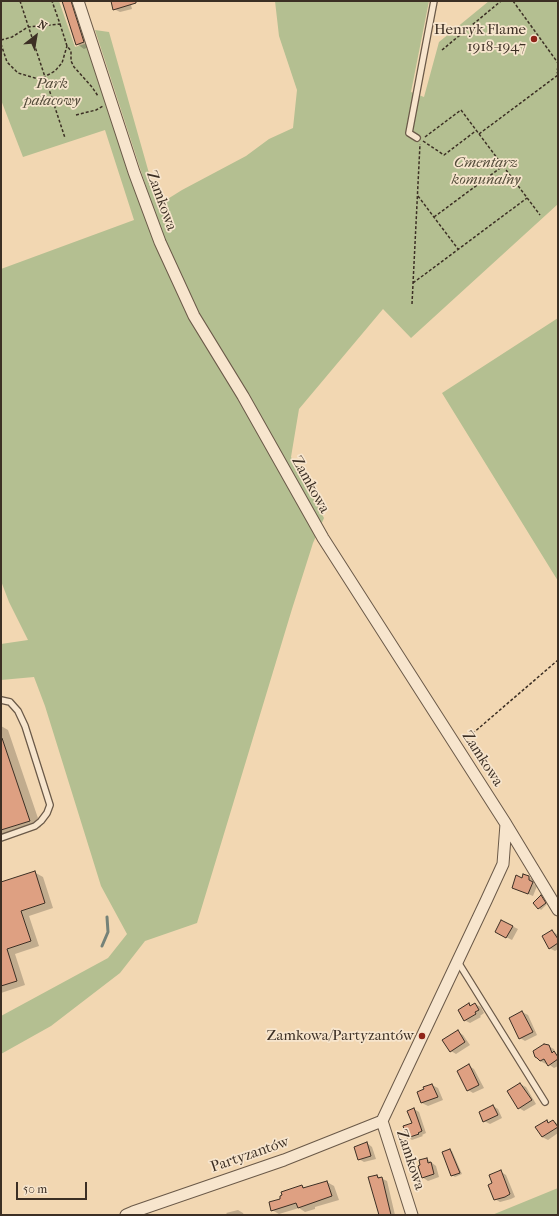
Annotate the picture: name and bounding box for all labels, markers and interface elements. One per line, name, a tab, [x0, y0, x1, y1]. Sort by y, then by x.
north arrow	[16, 16, 56, 56]
text: N	[36, 18, 49, 33]
place label: Henryk Flame 1918-1947	[434, 21, 526, 56]
marker: Henryk Flame 1918-1947	[529, 34, 539, 44]
park label: Park pałacowy	[24, 75, 80, 110]
park label: Cmentarz komunalny	[452, 154, 520, 189]
street label: Zamkowa	[142, 169, 180, 233]
street label: Zamkowa	[287, 453, 333, 517]
street label: Zamkowa	[457, 728, 507, 790]
place label: Zamkowa/Partyzantów	[266, 1027, 414, 1045]
marker: Zamkowa/Partyzantów	[417, 1031, 427, 1041]
street label: Zamkowa	[392, 1128, 428, 1192]
street label: Partyzantów	[208, 1133, 292, 1177]
scale bar	[18, 1174, 89, 1200]
text: 50 m	[23, 1182, 47, 1196]

